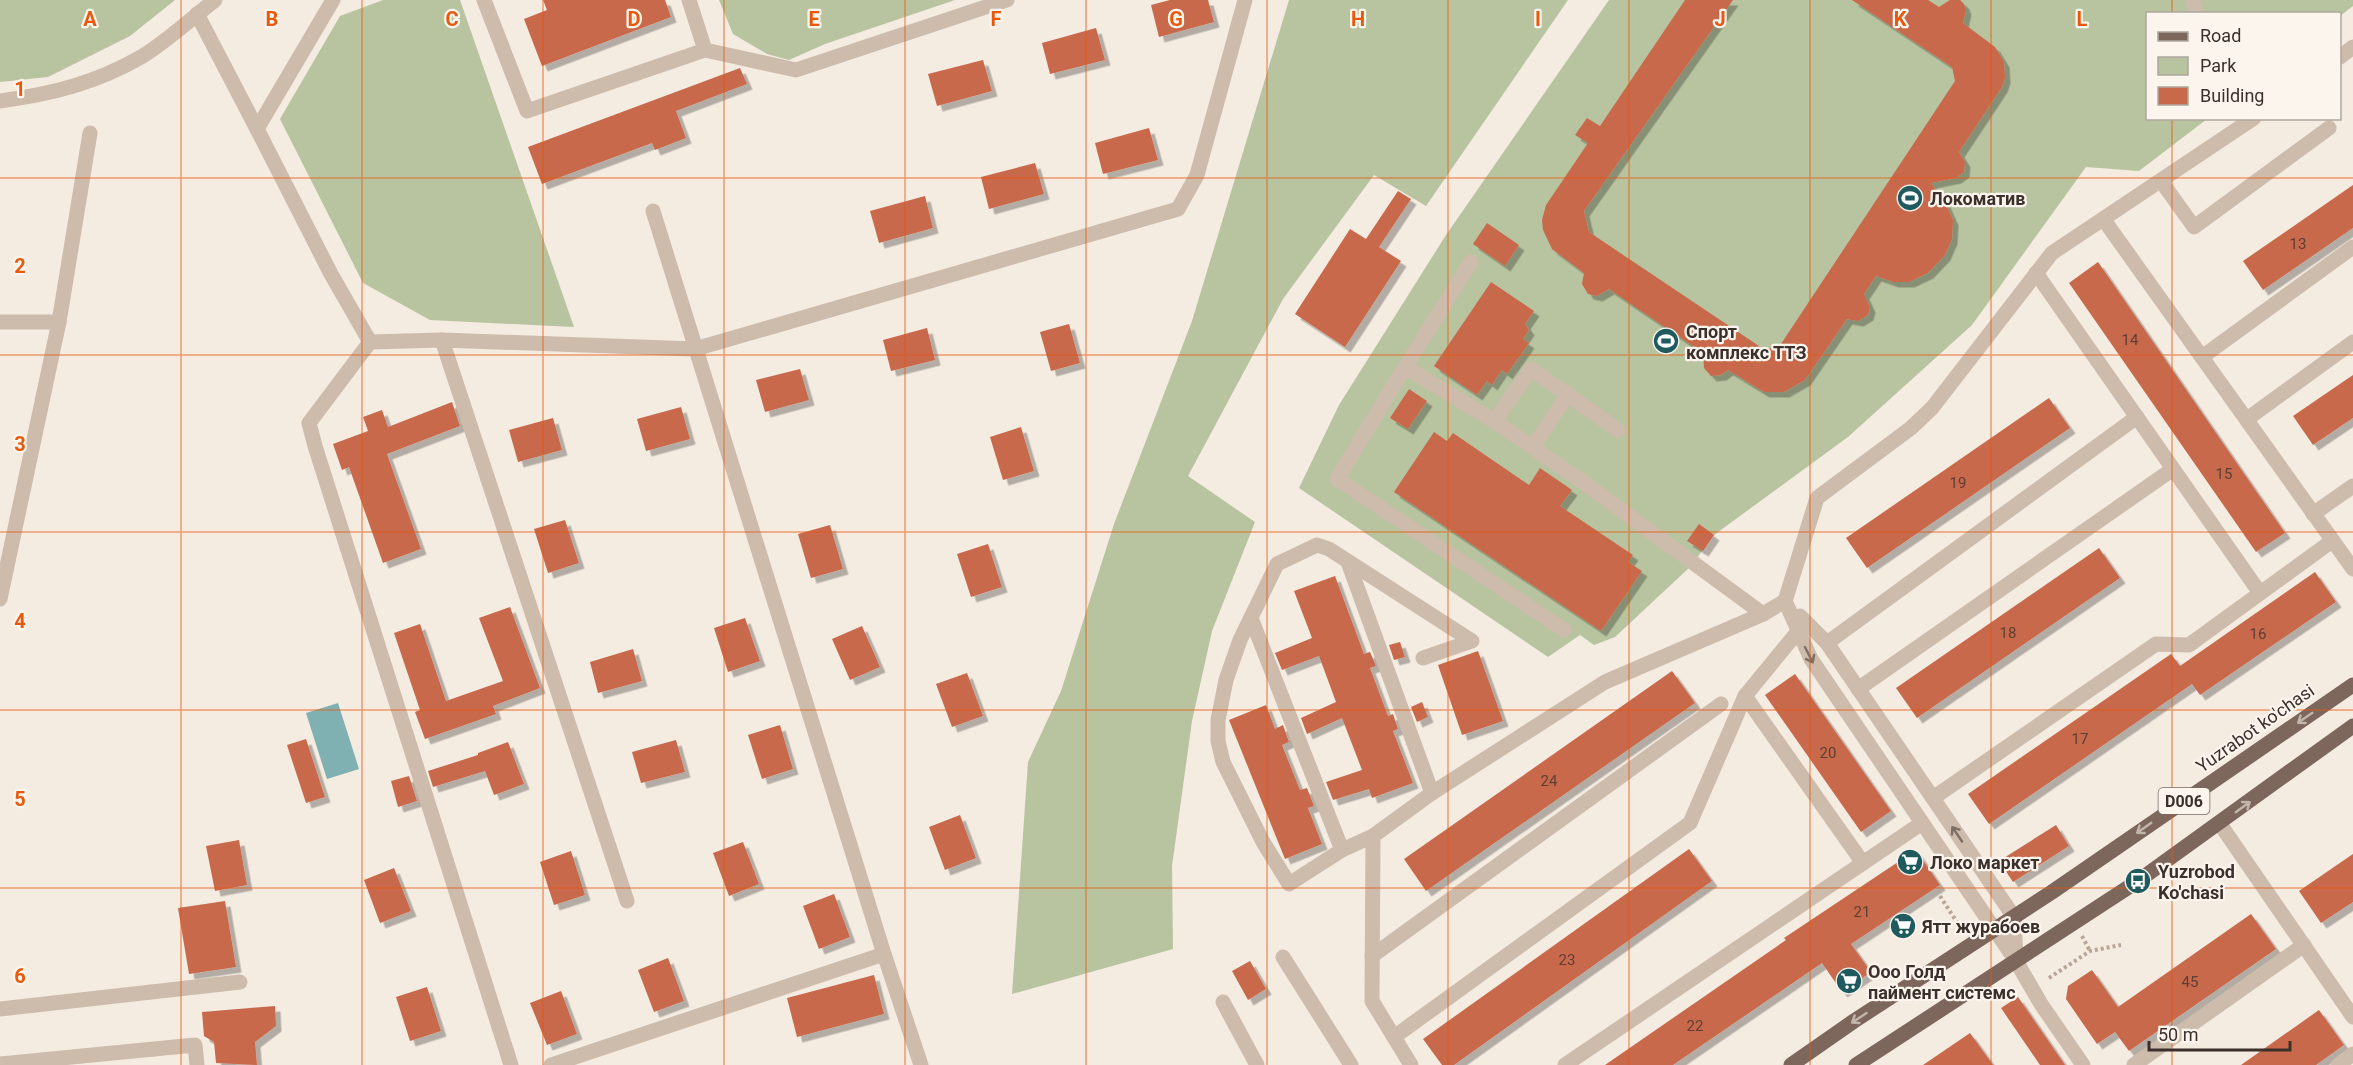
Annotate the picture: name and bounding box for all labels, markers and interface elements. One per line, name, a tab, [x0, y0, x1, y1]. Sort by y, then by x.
text: A	[83, 7, 97, 31]
text: B	[266, 7, 278, 31]
text: C	[445, 7, 459, 31]
text: D	[628, 7, 641, 31]
text: E	[808, 7, 820, 31]
text: F	[991, 7, 1002, 31]
text: G	[1169, 7, 1183, 31]
text: H	[1351, 7, 1365, 31]
text: I	[1535, 7, 1541, 31]
text: J	[1714, 7, 1726, 31]
text: K	[1894, 7, 1907, 31]
text: L	[2077, 7, 2088, 31]
legend	[2146, 12, 2341, 120]
text: Road	[2200, 25, 2241, 46]
text: Park	[2200, 55, 2237, 76]
text: 1	[14, 77, 26, 101]
text: Building	[2200, 85, 2264, 106]
sports icon: Локоматив	[1895, 183, 1925, 213]
place label: Локоматив	[1930, 188, 2025, 209]
house number: 13	[2290, 235, 2306, 253]
text: 2	[14, 254, 26, 278]
place label: Спорт комплекс ТТЗ	[1686, 321, 1807, 363]
sports icon: Спорт комплекс ТТЗ	[1651, 326, 1681, 356]
house number: 14	[2122, 331, 2139, 349]
text: 3	[14, 432, 26, 456]
house number: 15	[2216, 465, 2232, 483]
house number: 19	[1950, 474, 1966, 492]
text: 4	[14, 609, 26, 633]
house number: 18	[2000, 624, 2016, 642]
house number: 16	[2250, 625, 2266, 643]
one-way arrow	[1804, 645, 1816, 663]
street label: Yuzrabot ko'chasi	[2192, 679, 2318, 777]
one-way arrow	[2297, 712, 2313, 724]
house number: 17	[2072, 730, 2088, 748]
house number: 20	[1820, 744, 1836, 762]
house number: 24	[1541, 772, 1558, 790]
text: 5	[14, 787, 26, 811]
road number: D006	[2158, 788, 2210, 814]
one-way arrow	[2234, 801, 2250, 813]
one-way arrow	[2137, 822, 2153, 834]
one-way arrow	[1951, 826, 1963, 843]
supermarket icon: Локо маркет	[1895, 847, 1925, 877]
place label: Локо маркет	[1930, 852, 2039, 873]
place label: Yuzrobod Ko'chasi	[2158, 861, 2235, 903]
bus stop icon: Yuzrobod Ko'chasi	[2123, 866, 2153, 896]
house number: 21	[1854, 903, 1870, 921]
supermarket icon: Ятт журабоев	[1888, 911, 1918, 941]
place label: Ятт журабоев	[1921, 916, 2040, 937]
house number: 23	[1559, 951, 1575, 969]
place label: Ооо Голд паймент системс	[1868, 961, 2016, 1003]
text: 6	[14, 964, 26, 988]
supermarket icon: Ооо Голд паймент системс	[1834, 966, 1864, 996]
house number: 45	[2182, 973, 2198, 991]
one-way arrow	[1851, 1011, 1868, 1024]
scale bar	[2149, 1014, 2290, 1052]
house number: 22	[1687, 1017, 1703, 1035]
text: 50 m	[2158, 1024, 2198, 1045]

